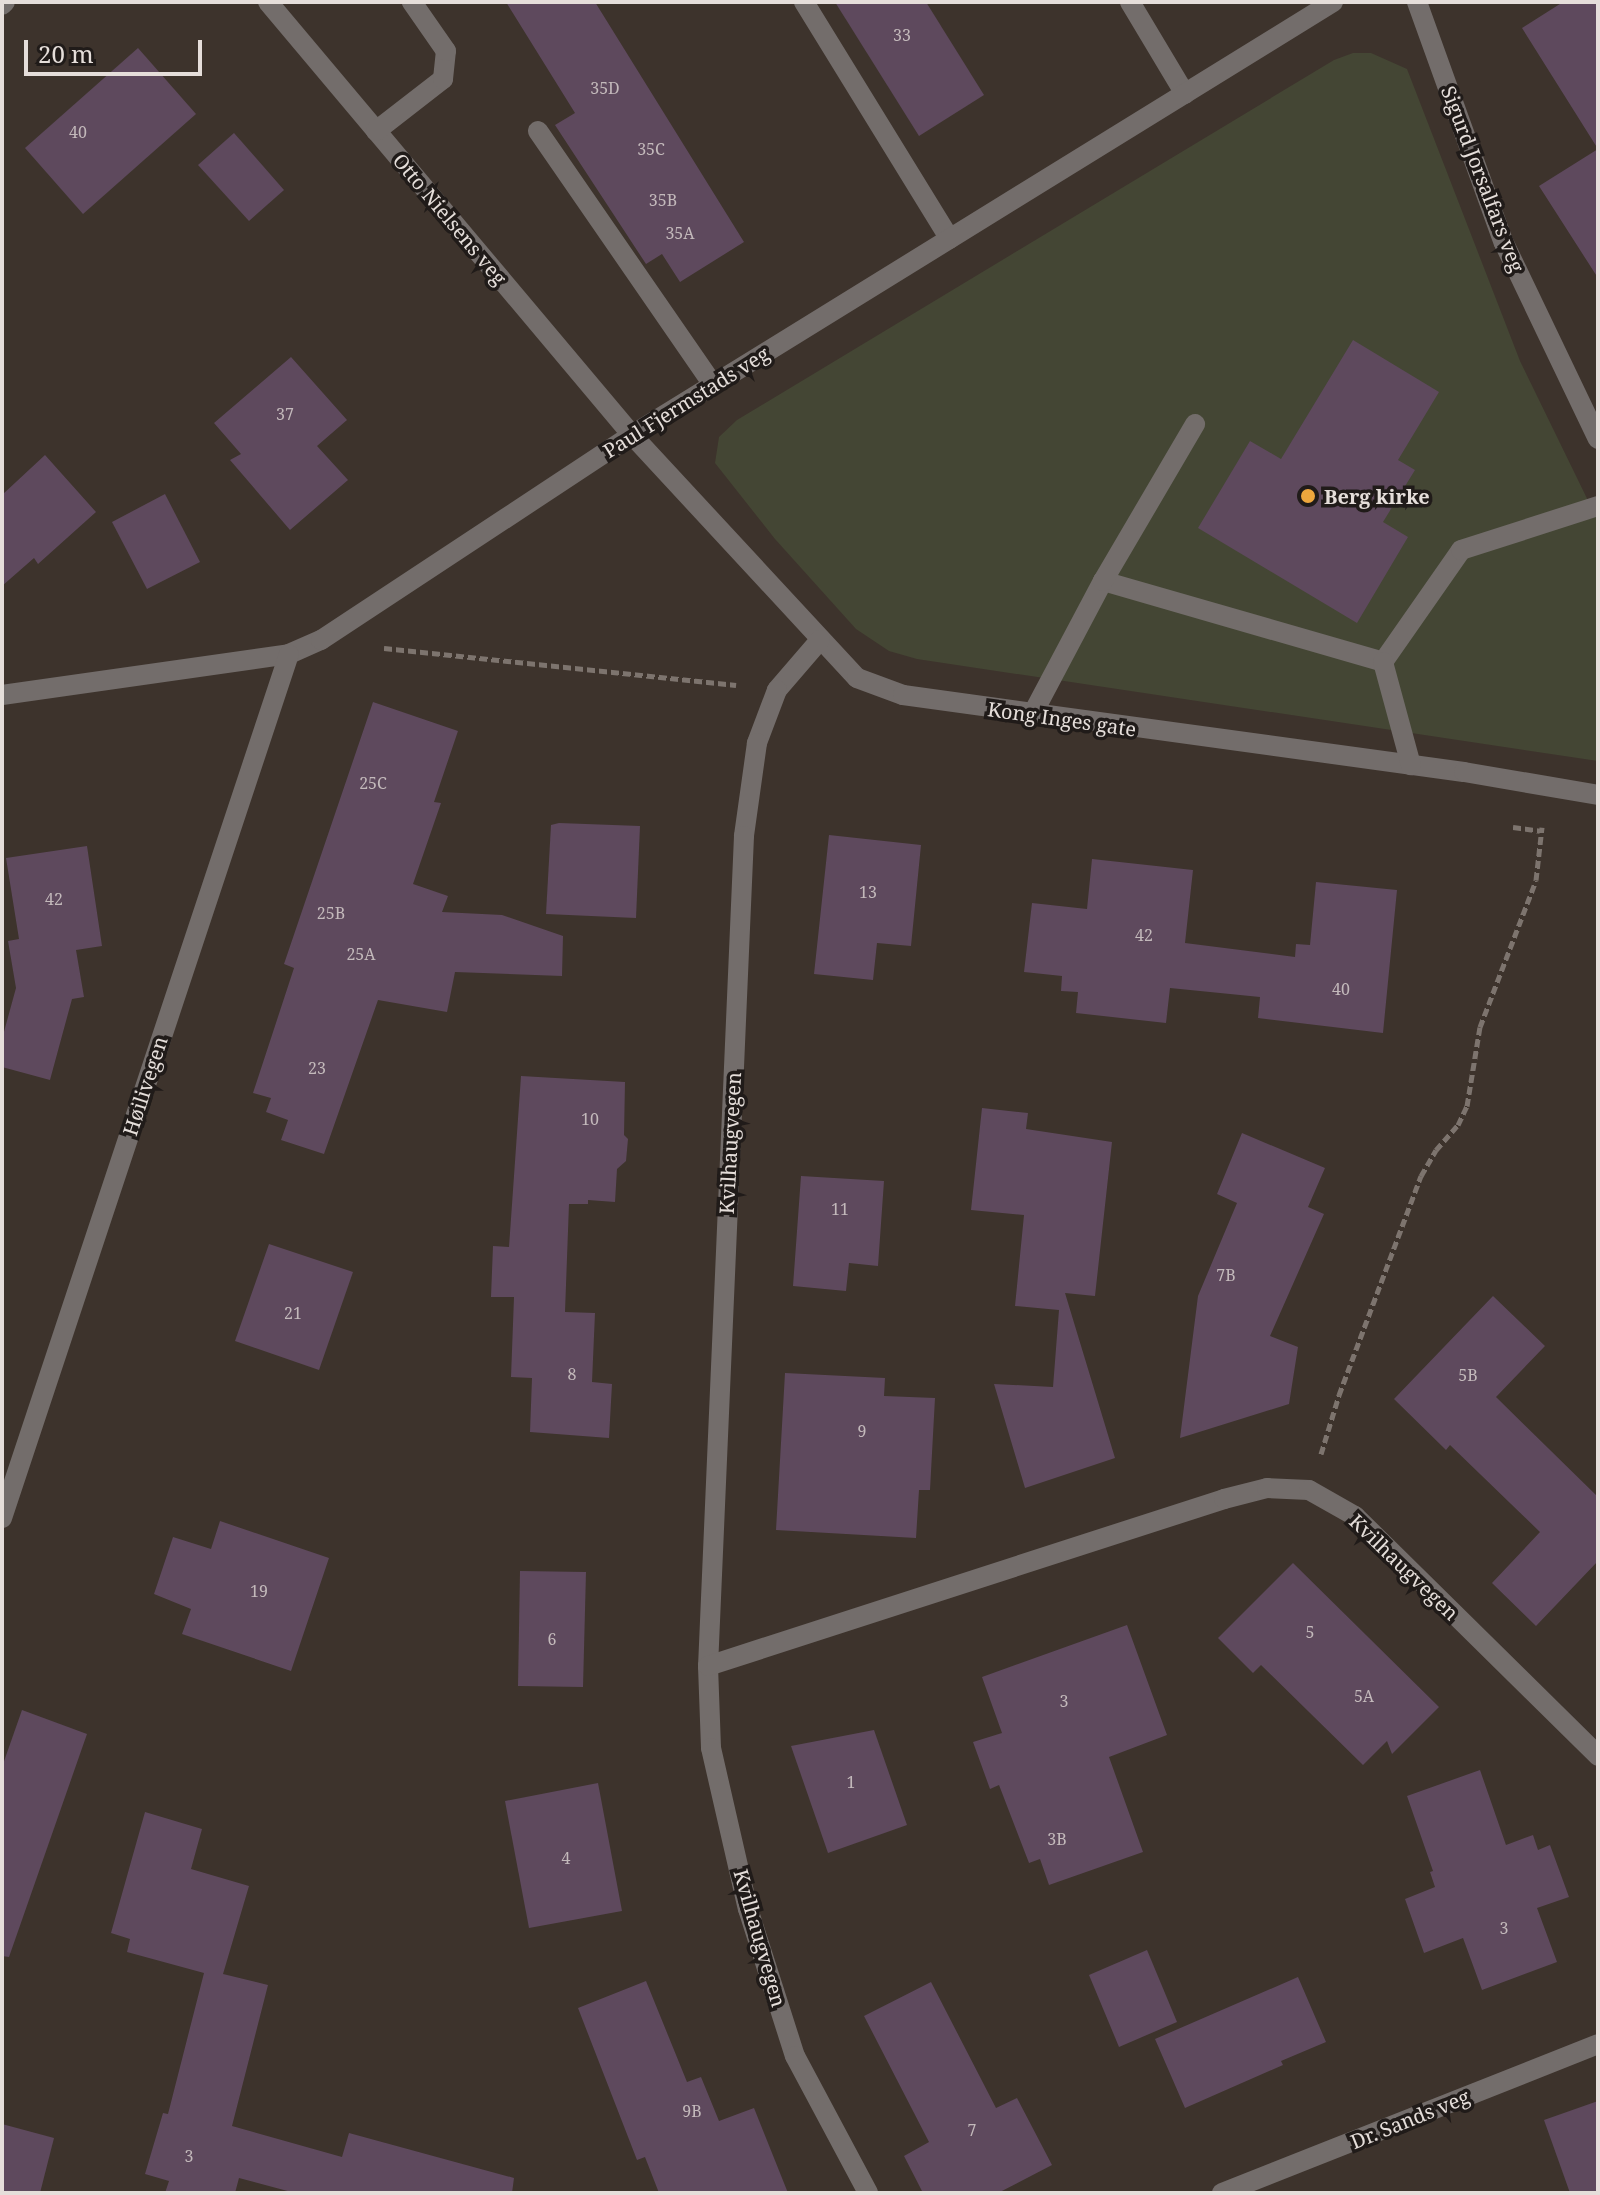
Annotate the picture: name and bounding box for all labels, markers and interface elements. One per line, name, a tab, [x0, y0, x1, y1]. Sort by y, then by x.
scale bar	[28, 24, 206, 74]
house number: 33	[893, 25, 911, 45]
text: 20 m	[38, 37, 94, 70]
house number: 35D	[590, 78, 620, 98]
street label: Sigurd Jorsalfars veg	[1436, 82, 1530, 276]
house number: 40	[69, 122, 87, 142]
house number: 35C	[637, 139, 665, 159]
street label: Otto Nielsens veg	[388, 148, 512, 290]
house number: 35B	[649, 190, 677, 210]
house number: 35A	[665, 223, 695, 243]
street label: Paul Fjermstads veg	[599, 341, 773, 463]
house number: 37	[276, 404, 294, 424]
place label: Berg kirke	[1324, 484, 1430, 508]
marker: Berg kirke	[1299, 487, 1317, 505]
street label: Kong Inges gate	[986, 697, 1138, 741]
house number: 25C	[359, 773, 387, 793]
house number: 13	[859, 882, 877, 902]
house number: 42	[45, 889, 63, 909]
house number: 25B	[317, 903, 345, 923]
house number: 42	[1135, 925, 1153, 945]
house number: 25A	[346, 944, 376, 964]
house number: 40	[1332, 979, 1350, 999]
street label: Høilivegen	[118, 1033, 172, 1139]
house number: 23	[308, 1058, 326, 1078]
street label: Kvilhaugvegen	[714, 1071, 746, 1215]
house number: 10	[581, 1109, 599, 1129]
house number: 11	[831, 1199, 849, 1219]
house number: 7B	[1216, 1265, 1236, 1285]
house number: 21	[284, 1303, 302, 1323]
house number: 8	[568, 1364, 576, 1384]
house number: 5B	[1458, 1365, 1478, 1385]
house number: 9	[858, 1421, 866, 1441]
street label: Kvilhaugvegen	[1345, 1509, 1463, 1625]
house number: 19	[250, 1581, 268, 1601]
house number: 5	[1306, 1622, 1314, 1642]
house number: 6	[548, 1629, 556, 1649]
house number: 5A	[1354, 1686, 1374, 1706]
house number: 3	[1060, 1691, 1068, 1711]
house number: 1	[847, 1772, 855, 1792]
house number: 3B	[1047, 1829, 1067, 1849]
house number: 4	[562, 1848, 570, 1868]
street label: Kvilhaugvegen	[729, 1866, 791, 2010]
house number: 3	[1500, 1918, 1508, 1938]
street label: Dr. Sands veg	[1347, 2084, 1473, 2154]
house number: 9B	[682, 2101, 702, 2121]
house number: 7	[968, 2120, 976, 2140]
house number: 3	[185, 2146, 193, 2166]

